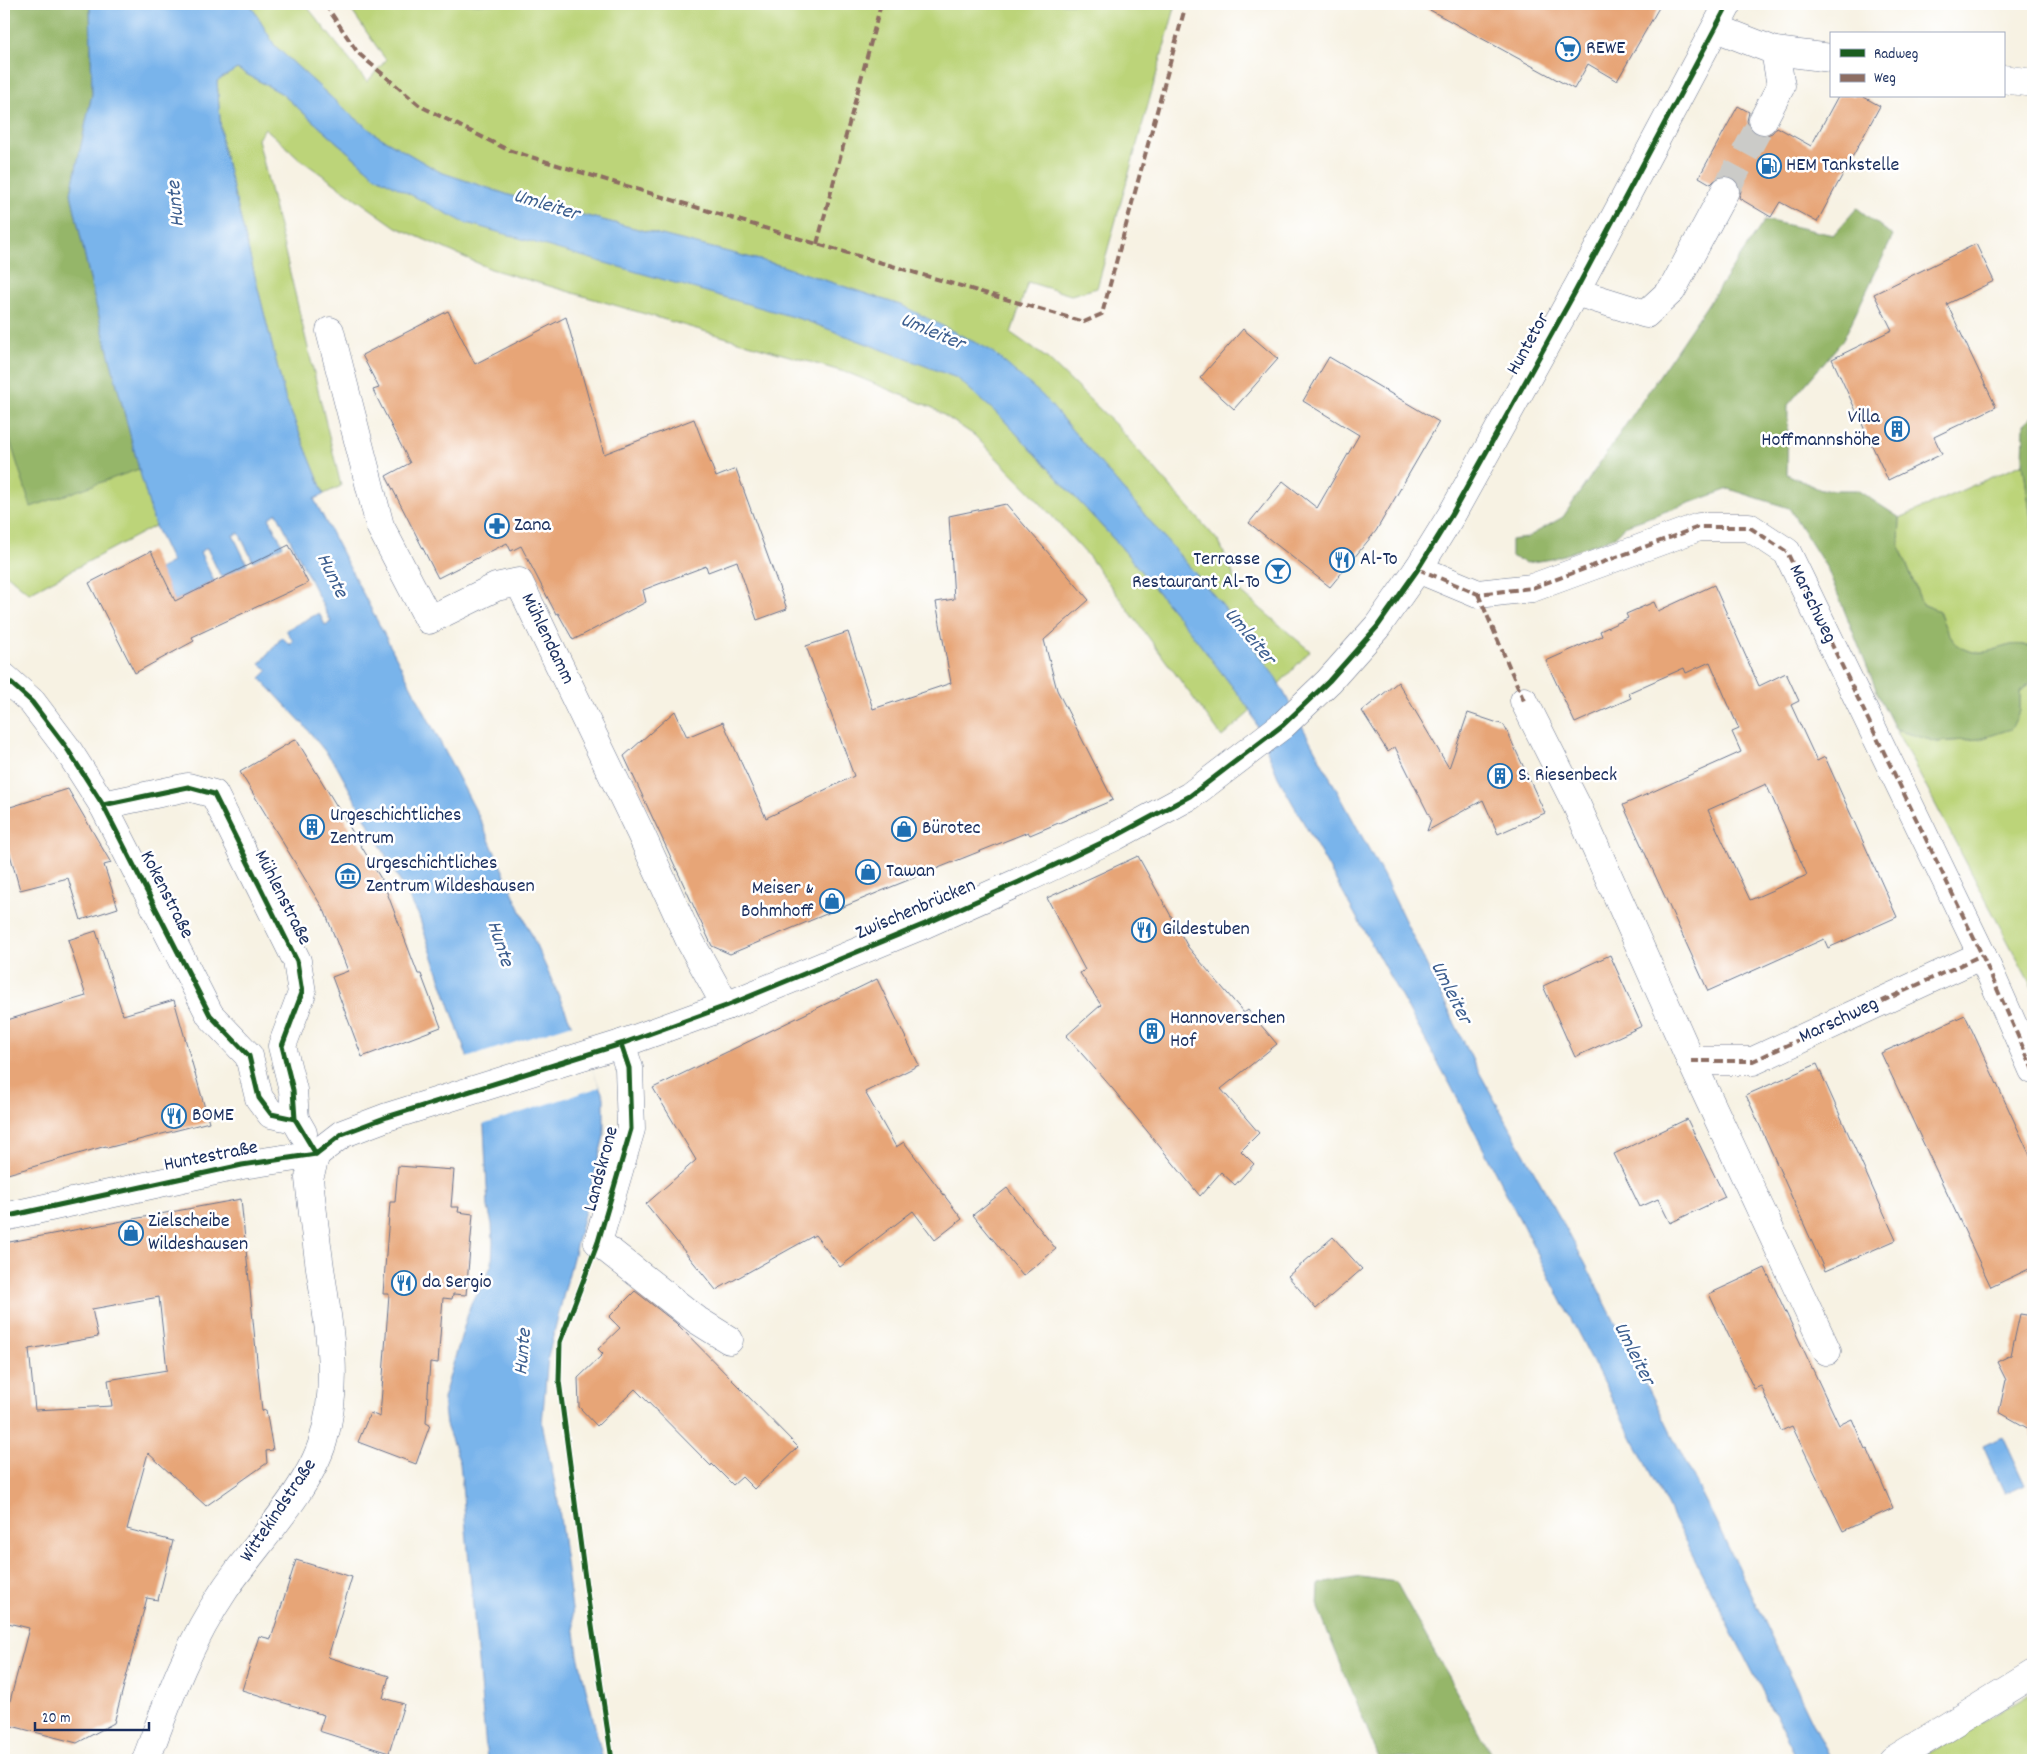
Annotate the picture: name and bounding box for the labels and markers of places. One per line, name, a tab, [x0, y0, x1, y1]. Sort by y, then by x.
place label: REWE	[1586, 35, 1625, 63]
supermarket icon: REWE	[1555, 36, 1581, 62]
place label: HEM Tankstelle	[1786, 152, 1900, 180]
fuel station icon: HEM Tankstelle	[1756, 153, 1782, 179]
place label: Villa Hoffmannshöhe	[1761, 404, 1881, 455]
building icon: Villa Hoffmannshöhe	[1884, 416, 1910, 442]
place label: Zana	[514, 512, 551, 540]
pharmacy icon: Zana	[484, 513, 510, 539]
place label: Terrasse Restaurant Al-To	[1132, 546, 1260, 597]
place label: Al-To	[1360, 546, 1398, 574]
restaurant icon: Al-To	[1329, 547, 1355, 573]
bar icon: Terrasse Restaurant Al-To	[1265, 558, 1291, 584]
place label: S. Riesenbeck	[1518, 762, 1617, 790]
building icon: S. Riesenbeck	[1487, 763, 1513, 789]
place label: Urgeschichtliches Zentrum	[330, 802, 461, 853]
building icon: Urgeschichtliches Zentrum	[299, 814, 325, 840]
place label: Bürotec	[922, 815, 981, 843]
shop icon: Bürotec	[891, 816, 917, 842]
place label: Urgeschichtliches Zentrum Wildeshausen	[366, 850, 535, 901]
place label: Tawan	[886, 858, 935, 886]
shop icon: Tawan	[855, 859, 881, 885]
museum icon: Urgeschichtliches Zentrum Wildeshausen	[335, 863, 361, 889]
place label: Meiser & Bohmhoff	[741, 875, 814, 926]
shop icon: Meiser & Bohmhoff	[819, 888, 845, 914]
place label: Gildestuben	[1162, 916, 1250, 944]
restaurant icon: Gildestuben	[1131, 917, 1157, 943]
place label: Hannoverschen Hof	[1170, 1005, 1285, 1056]
building icon: Hannoverschen Hof	[1139, 1018, 1165, 1044]
place label: BOME	[192, 1102, 234, 1130]
restaurant icon: BOME	[161, 1103, 187, 1129]
place label: Zielscheibe Wildeshausen	[148, 1208, 248, 1259]
shop icon: Zielscheibe Wildeshausen	[118, 1220, 144, 1246]
place label: da Sergio	[422, 1269, 492, 1297]
restaurant icon: da Sergio	[391, 1270, 417, 1296]

